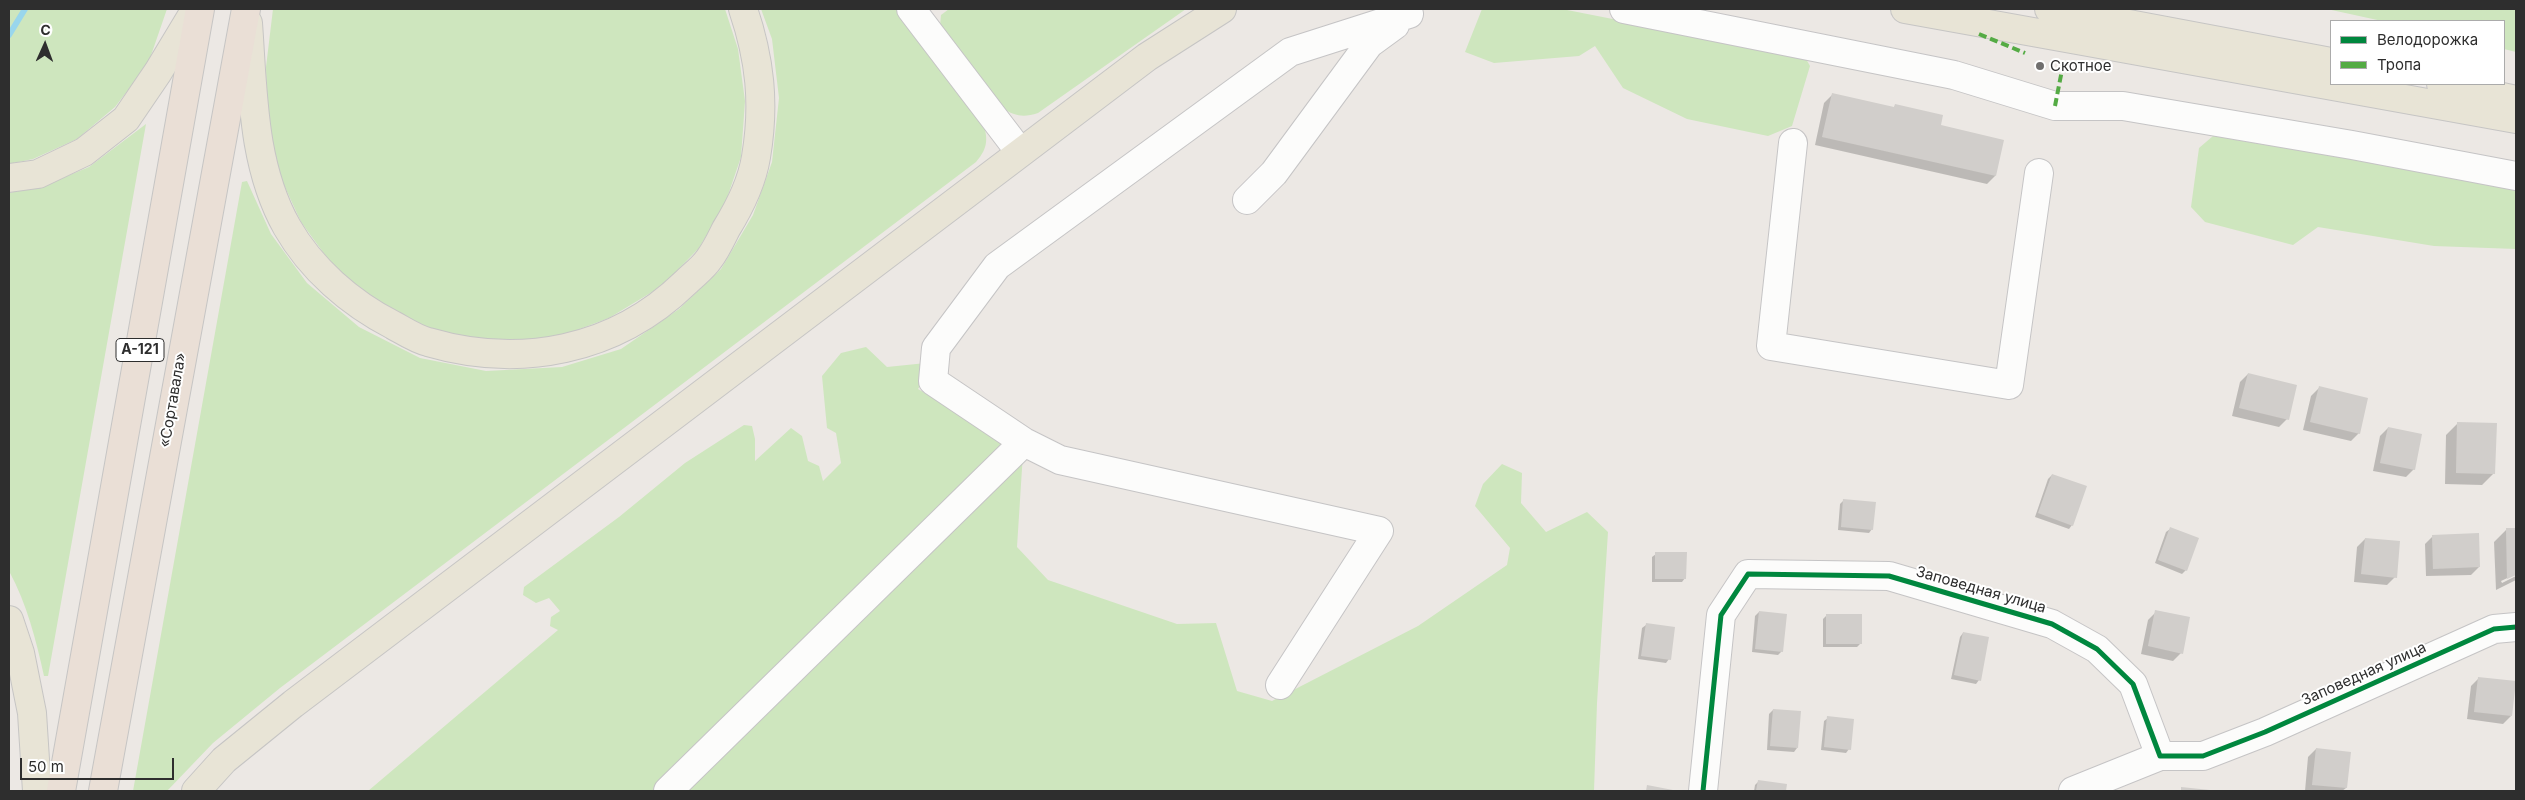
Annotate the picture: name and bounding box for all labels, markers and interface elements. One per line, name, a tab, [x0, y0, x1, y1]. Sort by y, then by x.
north arrow	[20, 20, 70, 70]
legend	[2330, 20, 2505, 85]
text: С	[40, 21, 51, 38]
text: Велодорожка	[2377, 30, 2478, 49]
text: Тропа	[2377, 55, 2421, 74]
place label: Скотное	[2050, 57, 2112, 75]
marker: Скотное	[2034, 60, 2046, 72]
road number: А-121	[116, 338, 164, 362]
street label: «Сортавала»	[156, 351, 190, 449]
street label: Заповедная улица	[1914, 563, 2048, 617]
street label: Заповедная улица	[2299, 638, 2429, 710]
scale bar	[22, 748, 176, 780]
text: 50 m	[28, 757, 64, 776]

